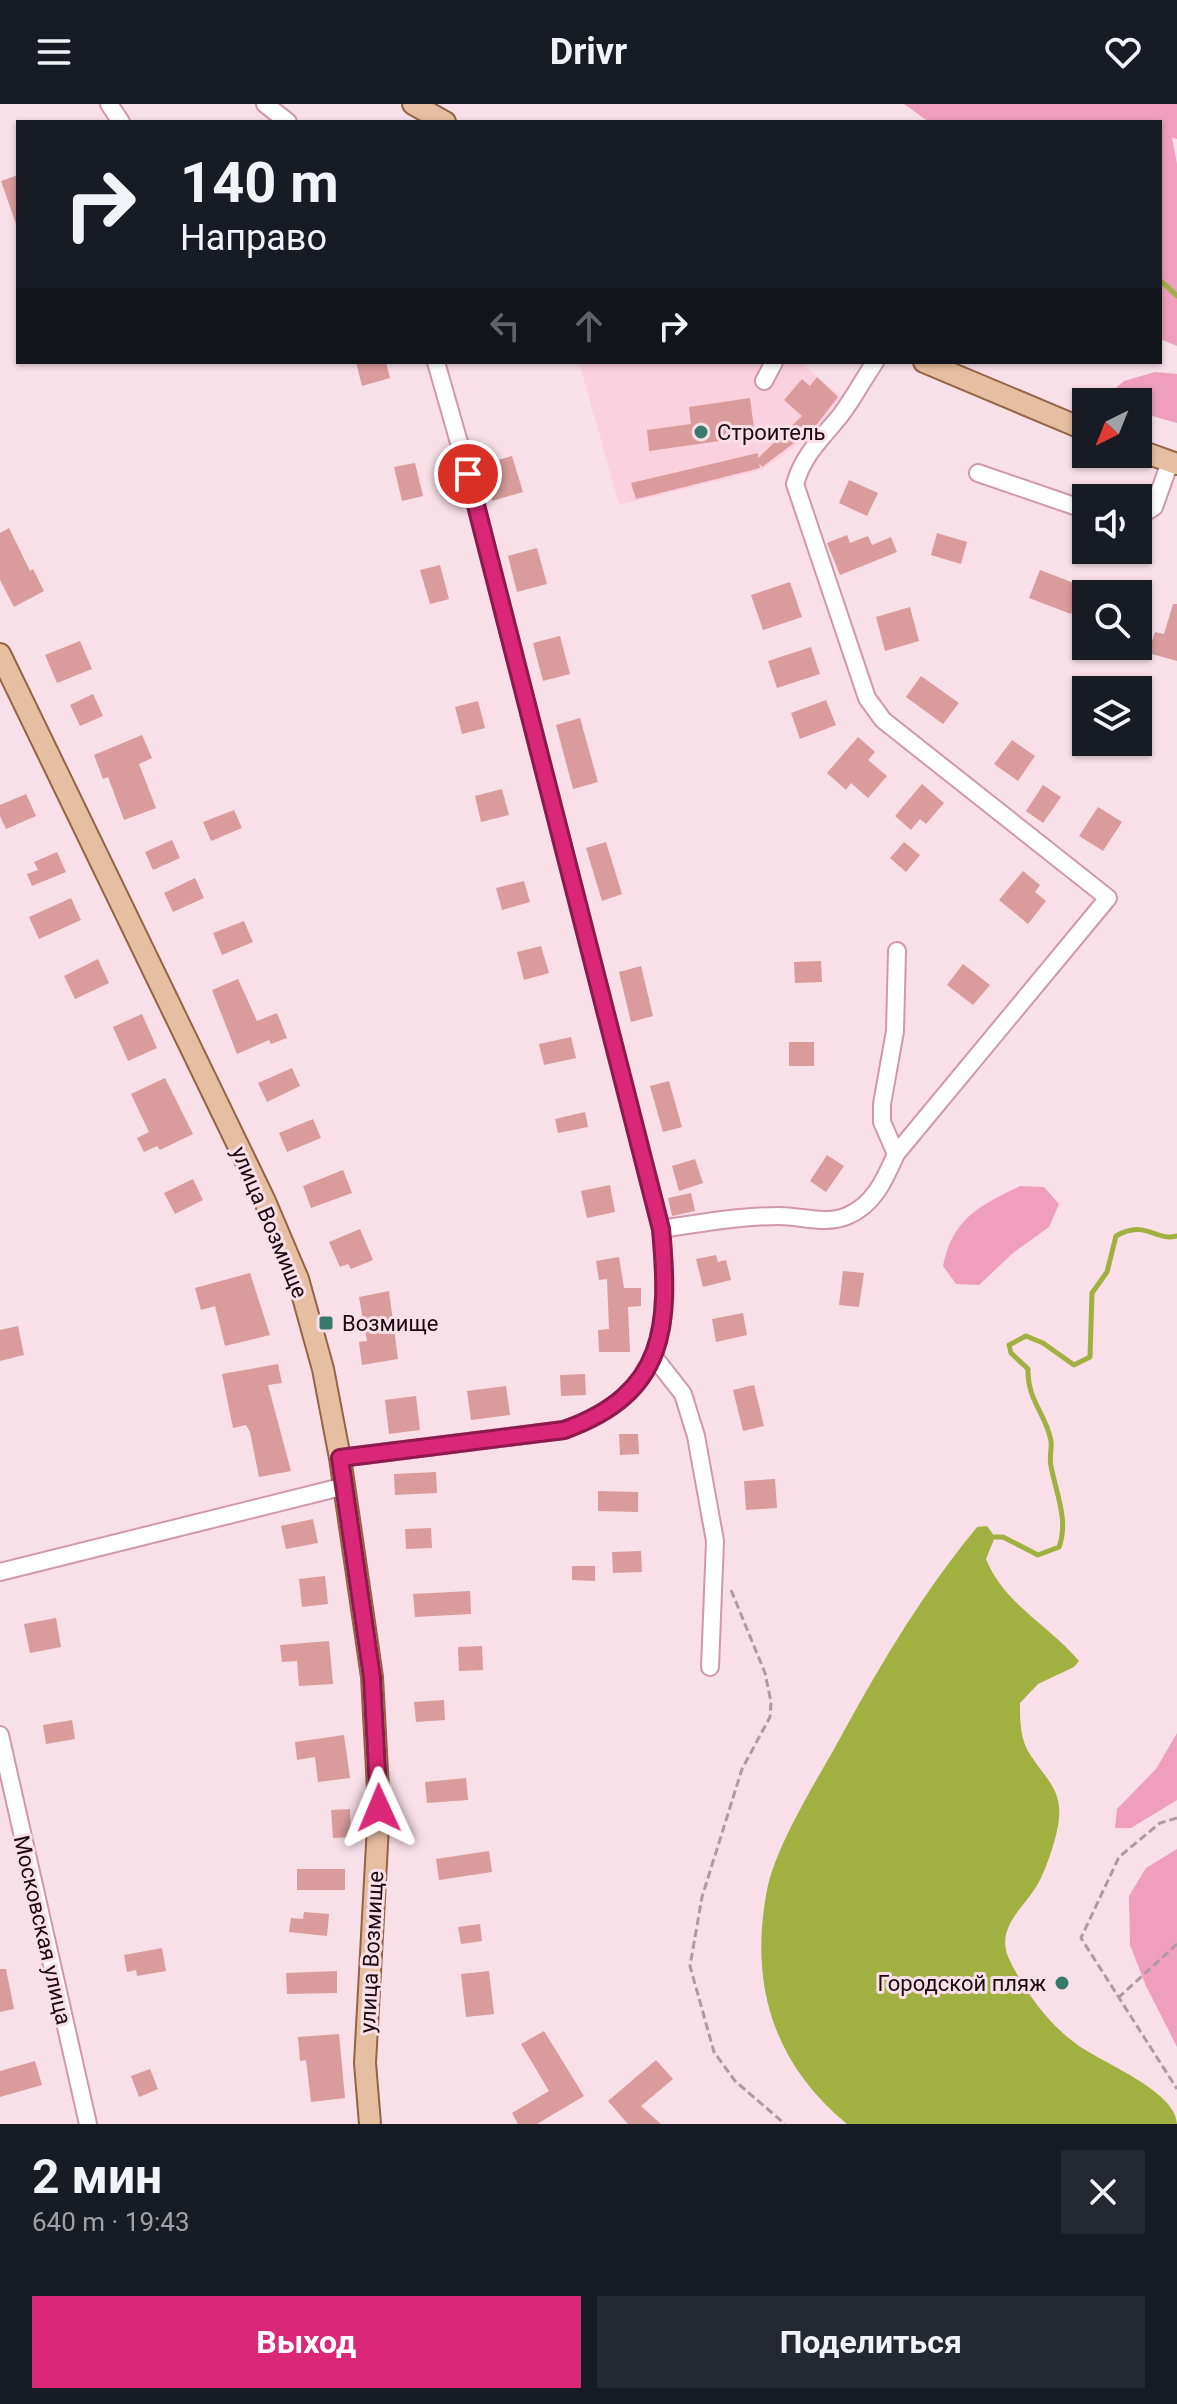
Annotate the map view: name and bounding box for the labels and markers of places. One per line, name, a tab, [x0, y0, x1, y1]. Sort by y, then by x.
place label: Строитель	[717, 420, 826, 445]
marker: Строитель	[692, 423, 710, 441]
pin	[434, 440, 502, 508]
place label: Возмище	[342, 1311, 438, 1336]
marker: Возмище	[317, 1314, 335, 1332]
place label: Городской пляж	[878, 1971, 1046, 1996]
marker: Городской пляж	[1053, 1974, 1071, 1992]

